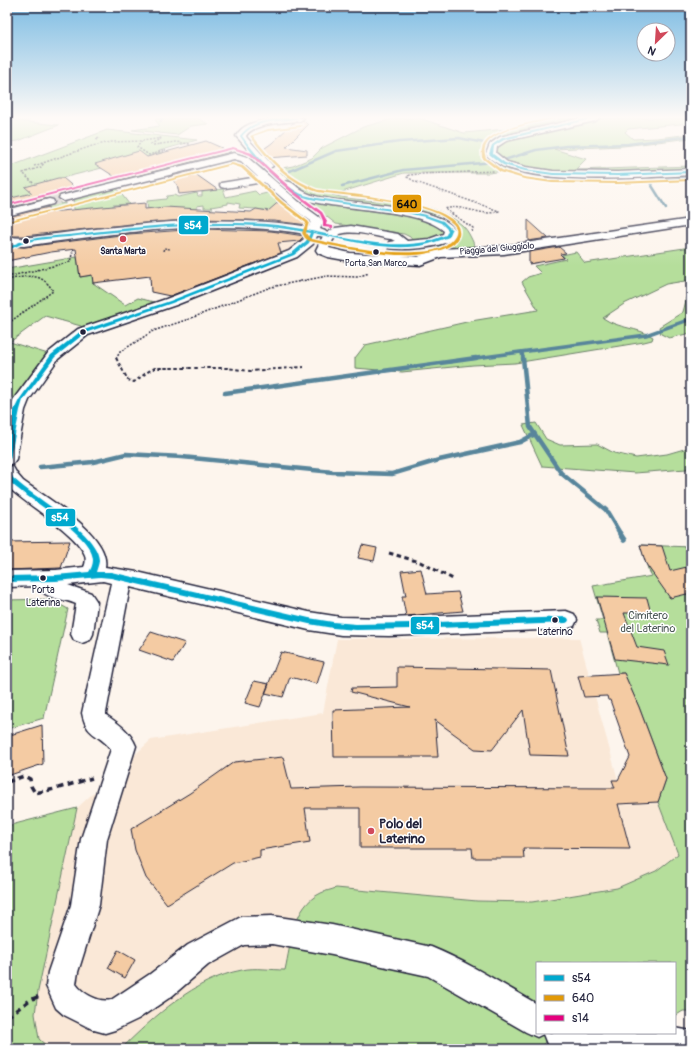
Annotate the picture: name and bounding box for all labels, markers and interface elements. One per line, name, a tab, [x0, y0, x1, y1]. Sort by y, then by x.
north arrow	[636, 22, 676, 62]
text: N	[645, 43, 658, 58]
line badge: 640	[392, 194, 422, 213]
text: 640	[397, 198, 418, 211]
line badge: s54	[178, 215, 209, 235]
text: s54	[184, 219, 202, 232]
marker: Santa Marta	[118, 234, 128, 244]
unlabelled marker	[21, 236, 31, 246]
street label: Piaggia del Giuggiolo	[459, 240, 535, 258]
place label: Santa Marta	[100, 246, 147, 257]
marker: Porta San Marco	[371, 247, 381, 257]
place label: Porta San Marco	[345, 258, 407, 269]
unlabelled marker	[78, 327, 88, 337]
line badge: s54	[45, 508, 76, 527]
text: s54	[51, 511, 69, 524]
marker: Porta Laterina	[38, 573, 48, 583]
place label: Porta Laterina	[26, 584, 61, 609]
park label: Cimitero del Laterino	[621, 609, 676, 635]
marker: Laterino	[550, 615, 560, 625]
line badge: s54	[410, 616, 440, 635]
text: s54	[416, 619, 434, 632]
place label: Laterino	[537, 626, 573, 638]
place label: Polo del Laterino	[379, 816, 425, 847]
marker: Polo del Laterino	[366, 826, 376, 836]
legend	[536, 962, 676, 1034]
text: s54	[572, 971, 591, 986]
text: 640	[572, 991, 594, 1006]
text: s14	[572, 1011, 589, 1026]

